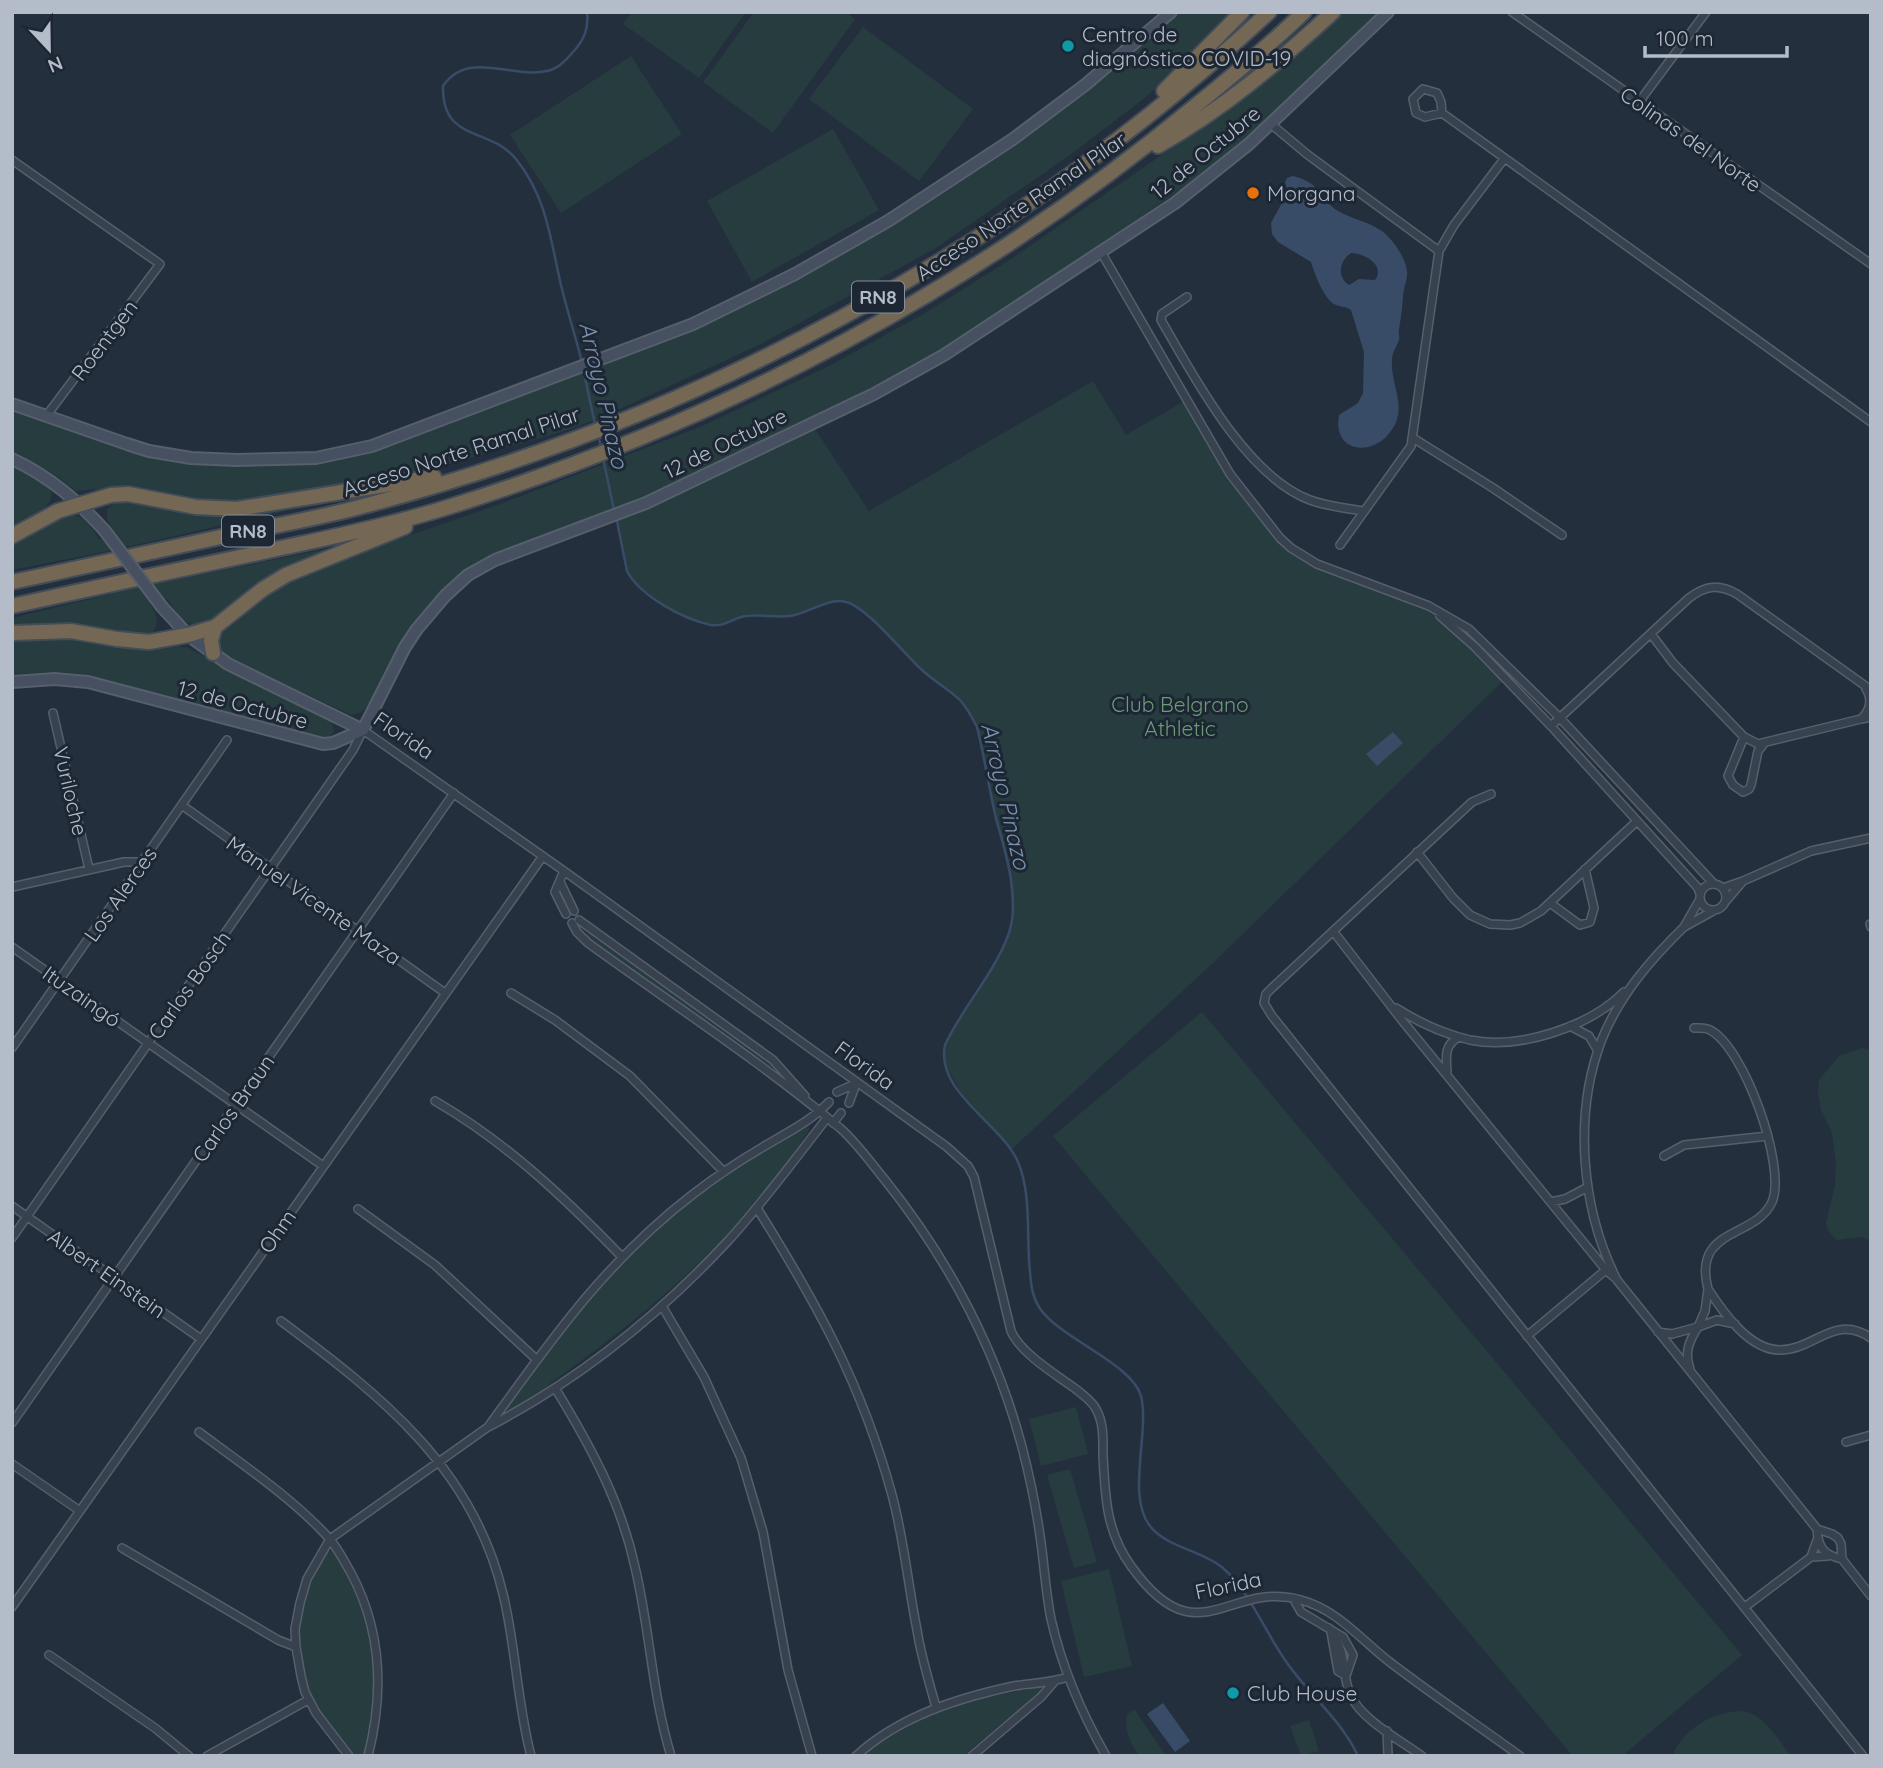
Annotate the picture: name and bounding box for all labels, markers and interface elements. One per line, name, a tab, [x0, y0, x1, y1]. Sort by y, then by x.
north arrow	[14, 14, 84, 84]
scale bar	[1645, 14, 1787, 58]
place label: Centro de diagnóstico COVID-19	[1082, 21, 1291, 71]
text: 100 m	[1656, 25, 1714, 51]
marker: Centro de diagnóstico COVID-19	[1060, 38, 1076, 54]
text: N	[44, 51, 66, 79]
street label: Colinas del Norte	[1615, 81, 1767, 197]
street label: 12 de Octubre	[1145, 100, 1265, 204]
street label: Acceso Norte Ramal Pilar	[911, 126, 1131, 286]
place label: Morgana	[1267, 180, 1355, 206]
marker: Morgana	[1245, 185, 1261, 201]
road number: RN8	[852, 282, 904, 312]
street label: Roentgen	[65, 294, 143, 386]
water label: Arroyo Pinazo	[573, 319, 635, 472]
street label: Acceso Norte Ramal Pilar	[339, 400, 583, 502]
street label: 12 de Octubre	[659, 402, 791, 484]
road number: RN8	[222, 516, 274, 546]
street label: 12 de Octubre	[175, 674, 311, 734]
park label: Club Belgrano Athletic	[1111, 691, 1249, 741]
street label: Florida	[369, 705, 439, 765]
water label: Arroyo Pinazo	[975, 720, 1037, 873]
street label: Vuriloche	[48, 744, 94, 838]
street label: Manuel Vicente Maza	[222, 830, 406, 970]
street label: Los Alerces	[78, 842, 162, 946]
street label: Carlos Bosch	[142, 926, 236, 1044]
street label: Ituzaingó	[38, 960, 126, 1032]
street label: Florida	[830, 1035, 900, 1095]
street label: Carlos Braun	[186, 1049, 280, 1167]
street label: Ohm	[253, 1204, 301, 1258]
street label: Albert Einstein	[43, 1223, 171, 1323]
street label: Florida	[1192, 1565, 1264, 1605]
place label: Club House	[1247, 1680, 1357, 1706]
marker: Club House	[1225, 1685, 1241, 1701]

